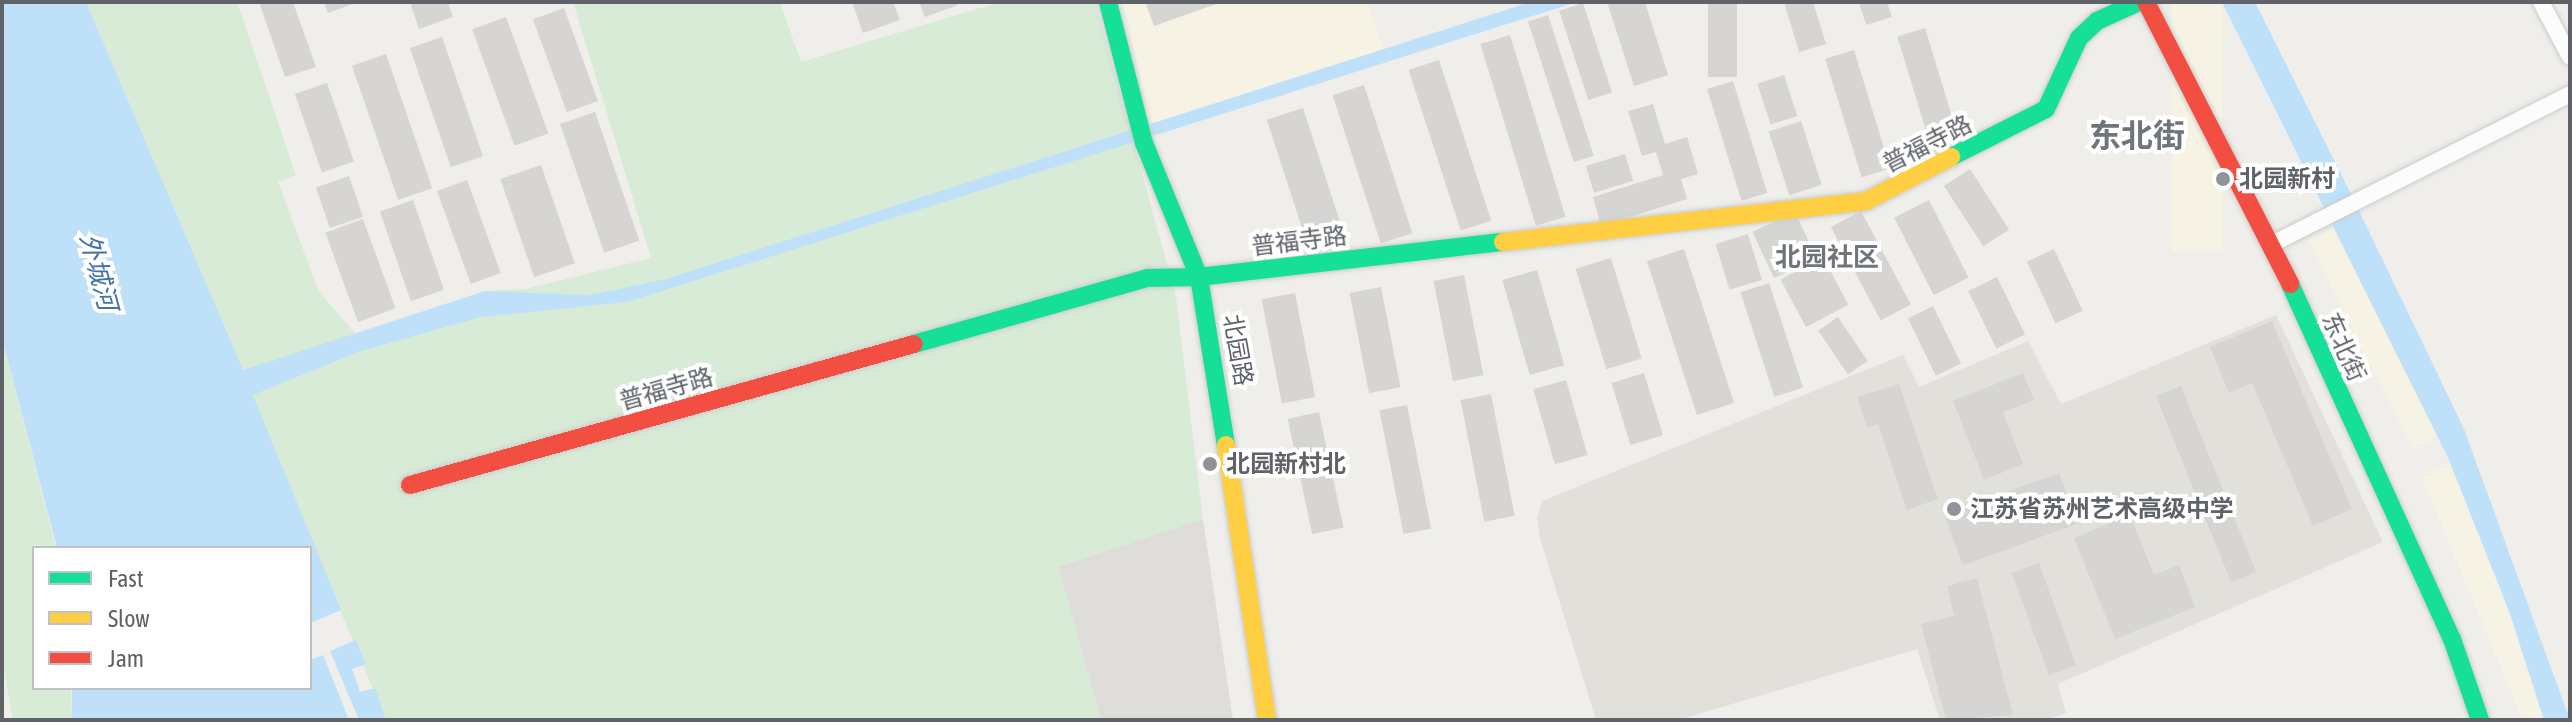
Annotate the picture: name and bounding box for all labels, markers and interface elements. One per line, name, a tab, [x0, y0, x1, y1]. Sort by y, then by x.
street label: 普福寺路	[1878, 109, 1976, 179]
district label: 东北街	[2089, 117, 2185, 155]
place label: 北园新村	[2239, 165, 2335, 193]
marker: 北园新村	[2214, 170, 2232, 188]
street label: 普福寺路	[1250, 221, 1348, 261]
water label: 外城河	[73, 230, 123, 314]
district label: 北园社区	[1775, 242, 1879, 274]
street label: 东北街	[2316, 308, 2372, 386]
street label: 北园路	[1218, 312, 1258, 388]
street label: 普福寺路	[616, 362, 716, 416]
place label: 北园新村北	[1226, 450, 1346, 478]
marker: 北园新村北	[1201, 455, 1219, 473]
place label: 江苏省苏州艺术高级中学	[1970, 495, 2234, 523]
marker: 江苏省苏州艺术高级中学	[1945, 500, 1963, 518]
legend	[32, 546, 312, 690]
text: Fast	[108, 565, 144, 592]
text: Slow	[108, 605, 150, 632]
text: Jam	[108, 645, 144, 672]

